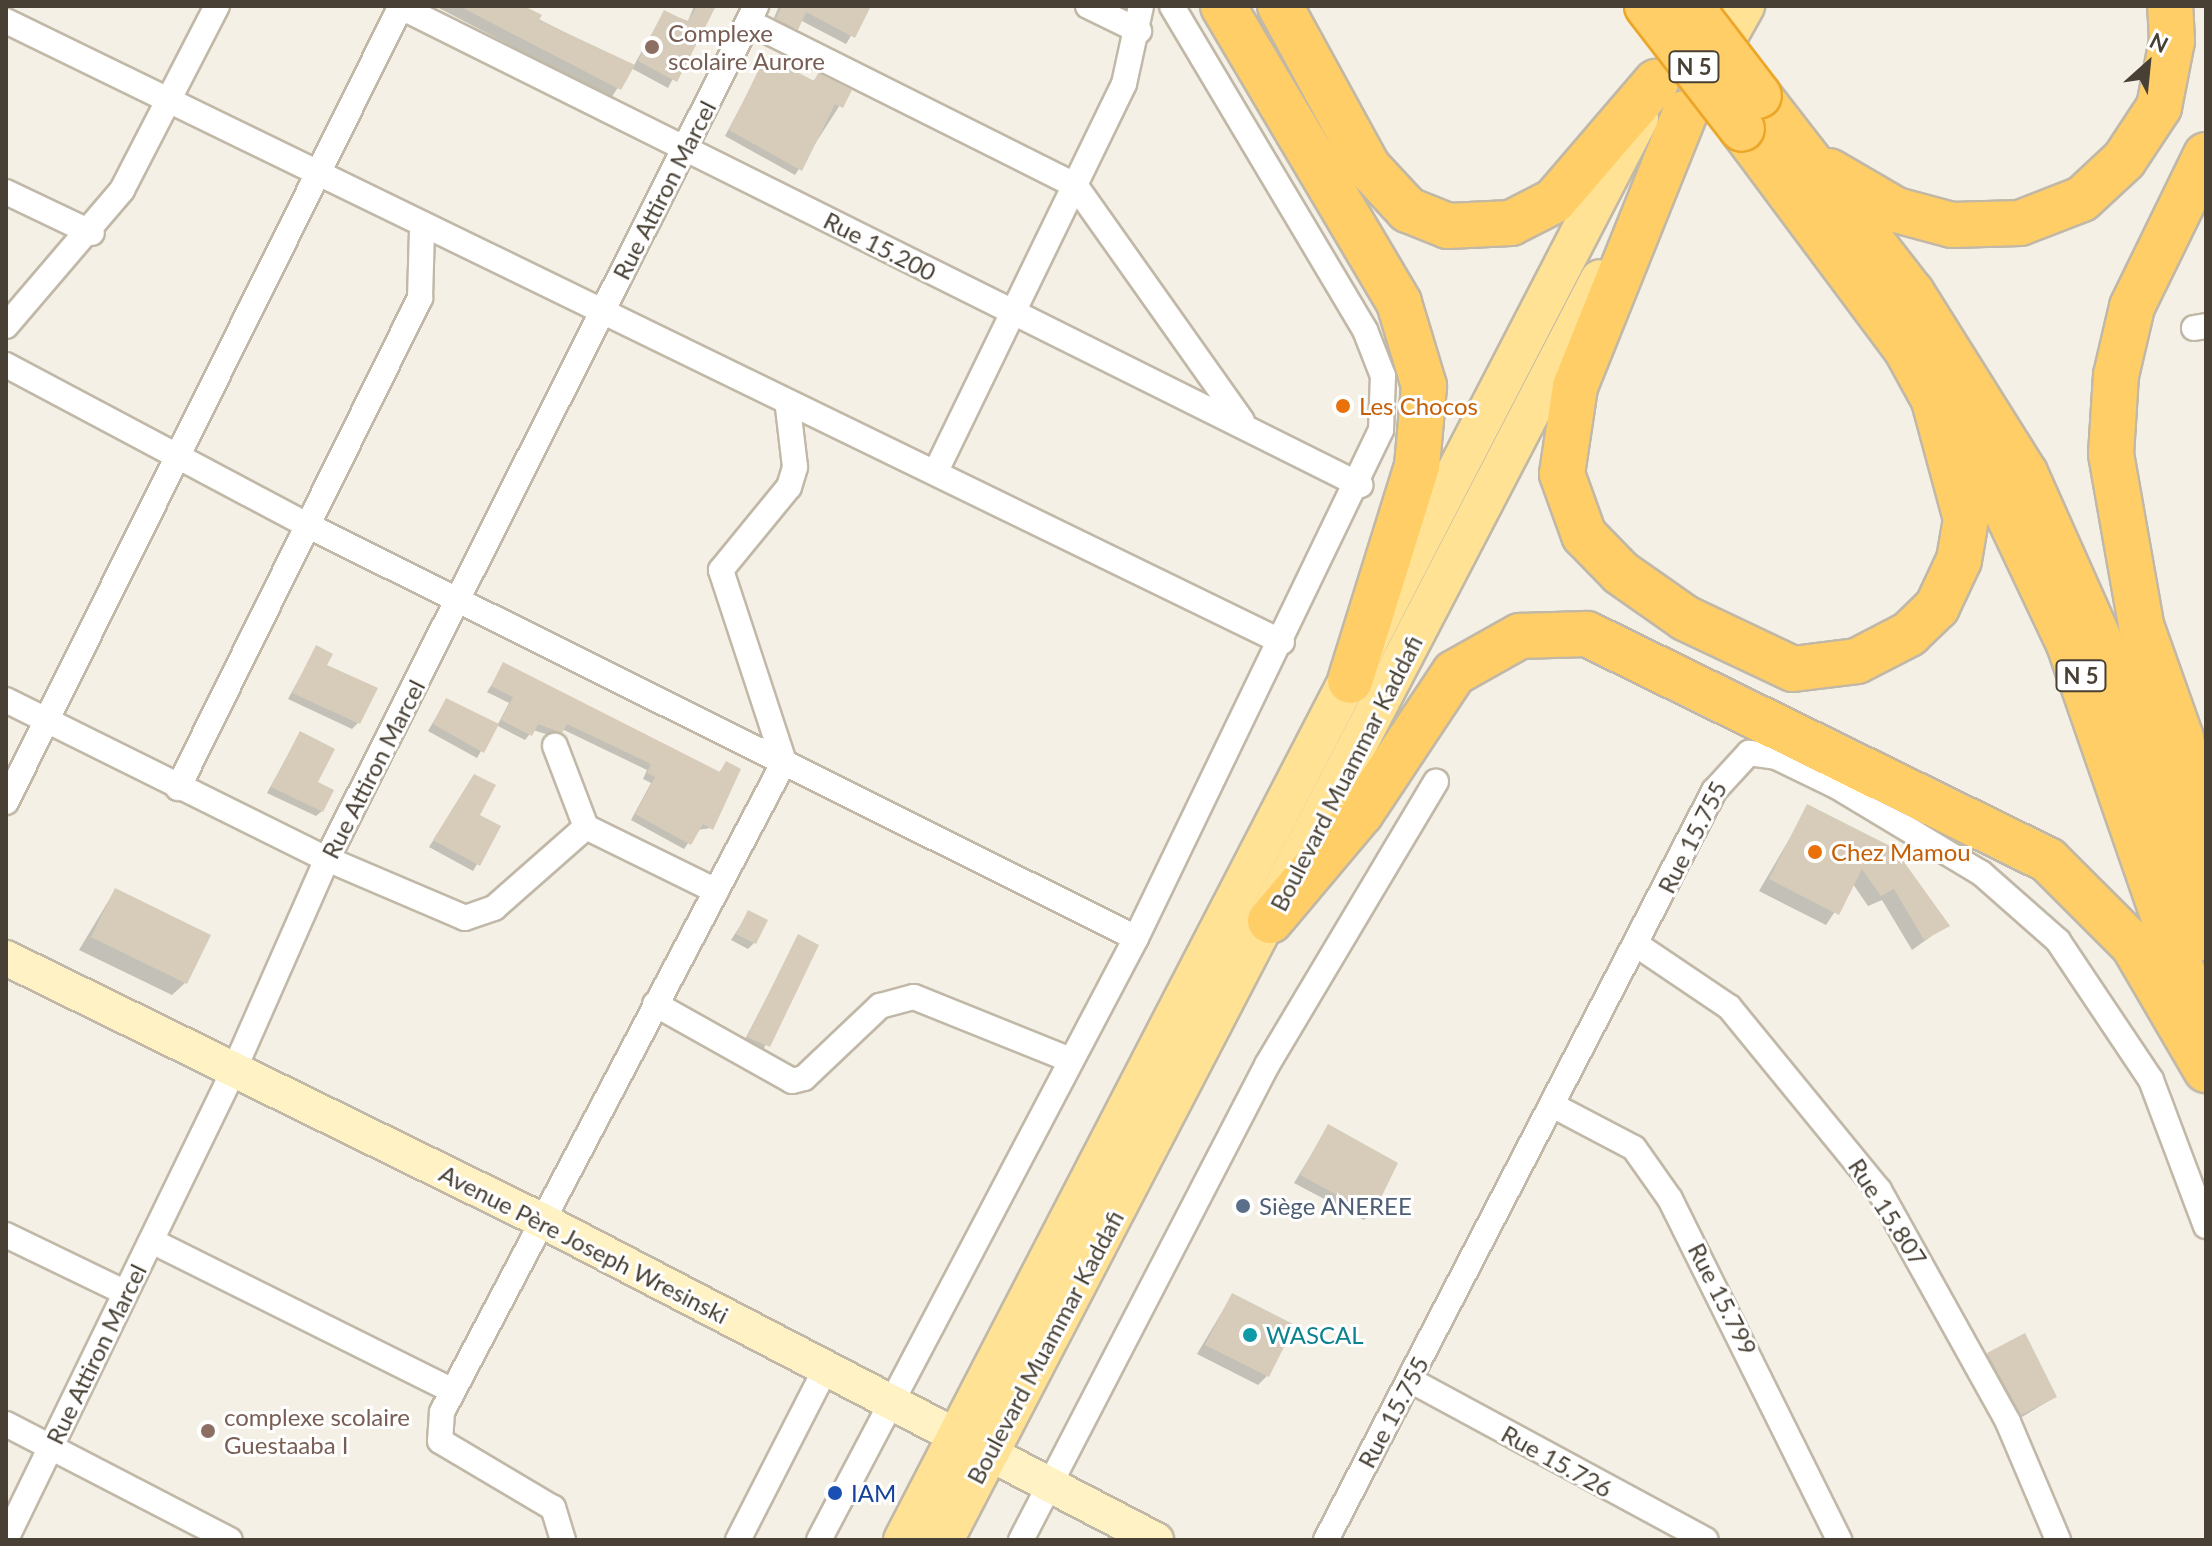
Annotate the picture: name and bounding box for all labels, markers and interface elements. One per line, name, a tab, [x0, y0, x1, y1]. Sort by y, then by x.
place label: Complexe scolaire Aurore	[668, 19, 826, 75]
north arrow	[2108, 24, 2188, 104]
text: N	[2145, 26, 2173, 58]
marker: Complexe scolaire Aurore	[643, 38, 661, 56]
road number: N 5	[1668, 49, 1720, 85]
street label: Rue Attiron Marcel	[606, 95, 722, 285]
street label: Rue 15.200	[819, 205, 941, 287]
place label: Les Chocos	[1359, 392, 1478, 420]
marker: Les Chocos	[1334, 397, 1352, 415]
street label: Boulevard Muammar Kaddafi	[1264, 630, 1428, 916]
road number: N 5	[2055, 658, 2107, 694]
street label: Rue Attiron Marcel	[315, 674, 431, 864]
street label: Rue 15.755	[1651, 776, 1733, 898]
place label: Chez Mamou	[1831, 838, 1971, 866]
marker: Chez Mamou	[1806, 843, 1824, 861]
street label: Rue 15.807	[1843, 1153, 1933, 1271]
street label: Avenue Père Joseph Wresinski	[434, 1158, 734, 1330]
place label: Siège ANEREE	[1259, 1192, 1413, 1220]
marker: Siège ANEREE	[1234, 1197, 1252, 1215]
street label: Boulevard Muammar Kaddafi	[960, 1205, 1130, 1489]
street label: Rue 15.799	[1682, 1238, 1764, 1360]
street label: Rue Attiron Marcel	[40, 1259, 152, 1449]
place label: WASCAL	[1266, 1321, 1364, 1349]
marker: WASCAL	[1241, 1326, 1259, 1344]
street label: Rue 15.755	[1352, 1351, 1434, 1473]
place label: complexe scolaire Guestaaba I	[224, 1403, 410, 1459]
street label: Rue 15.726	[1497, 1419, 1617, 1503]
marker: complexe scolaire Guestaaba I	[199, 1422, 217, 1440]
place label: IAM	[851, 1479, 896, 1507]
marker: IAM	[826, 1484, 844, 1502]

